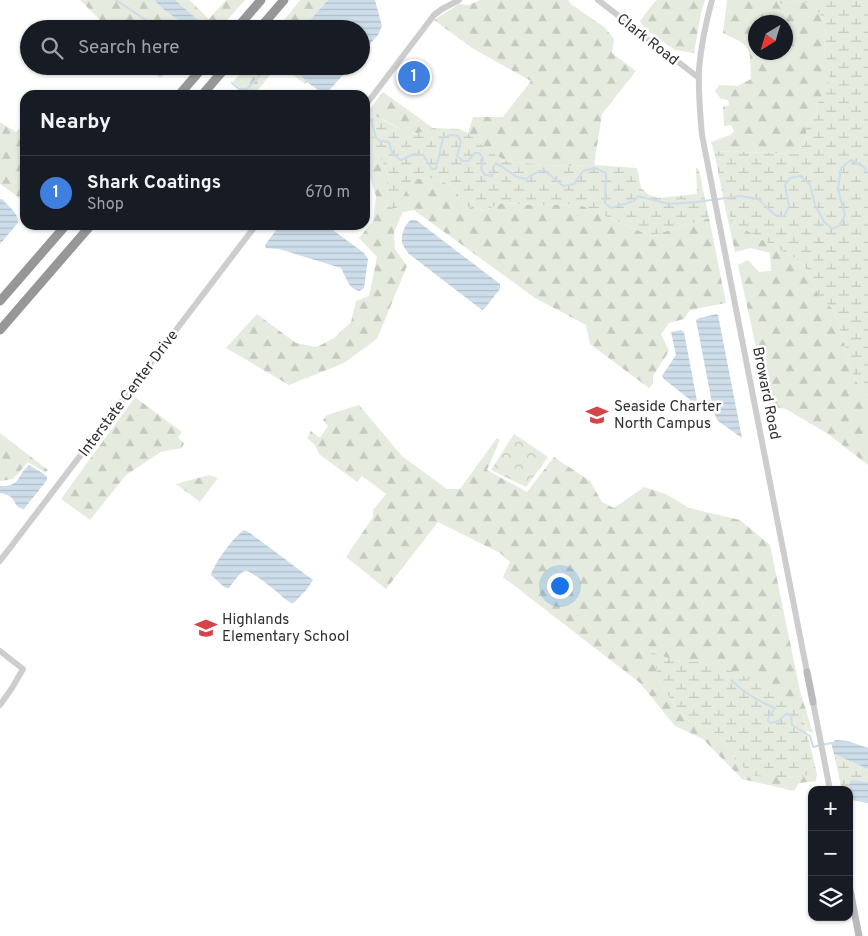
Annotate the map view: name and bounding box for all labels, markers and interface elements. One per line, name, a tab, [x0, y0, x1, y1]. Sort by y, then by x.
street label: Clark Road	[612, 10, 682, 70]
north arrow	[748, 15, 793, 60]
search box	[20, 20, 370, 75]
icon: search	[38, 34, 66, 62]
text: Search here	[78, 36, 180, 60]
pin: 1	[398, 58, 430, 96]
text: Nearby	[40, 109, 111, 136]
text: Shark Coatings	[87, 171, 221, 195]
text: 1	[53, 183, 59, 203]
text: 670 m	[305, 183, 350, 203]
text: Shop	[87, 195, 124, 215]
street label: Interstate Center Drive	[75, 327, 183, 461]
street label: Broward Road	[747, 345, 784, 441]
place label: Seaside Charter North Campus	[614, 398, 722, 434]
school or university icon: Seaside Charter North Campus	[584, 402, 610, 428]
your location	[547, 573, 573, 599]
place label: Highlands Elementary School	[222, 611, 349, 647]
school or university icon: Highlands Elementary School	[193, 615, 219, 641]
map controls	[808, 786, 853, 921]
button: +	[808, 786, 853, 831]
button: −	[808, 831, 853, 876]
button: layers	[808, 876, 853, 921]

